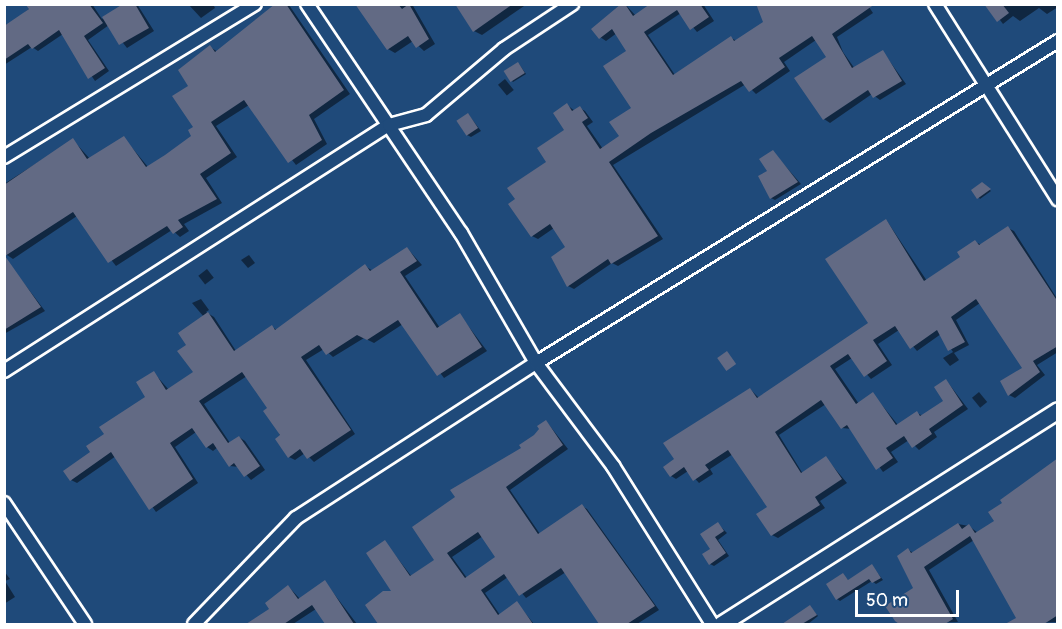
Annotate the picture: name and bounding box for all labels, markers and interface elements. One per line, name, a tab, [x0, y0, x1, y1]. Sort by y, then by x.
scale bar	[858, 578, 962, 616]
text: 50 m	[866, 589, 908, 612]

